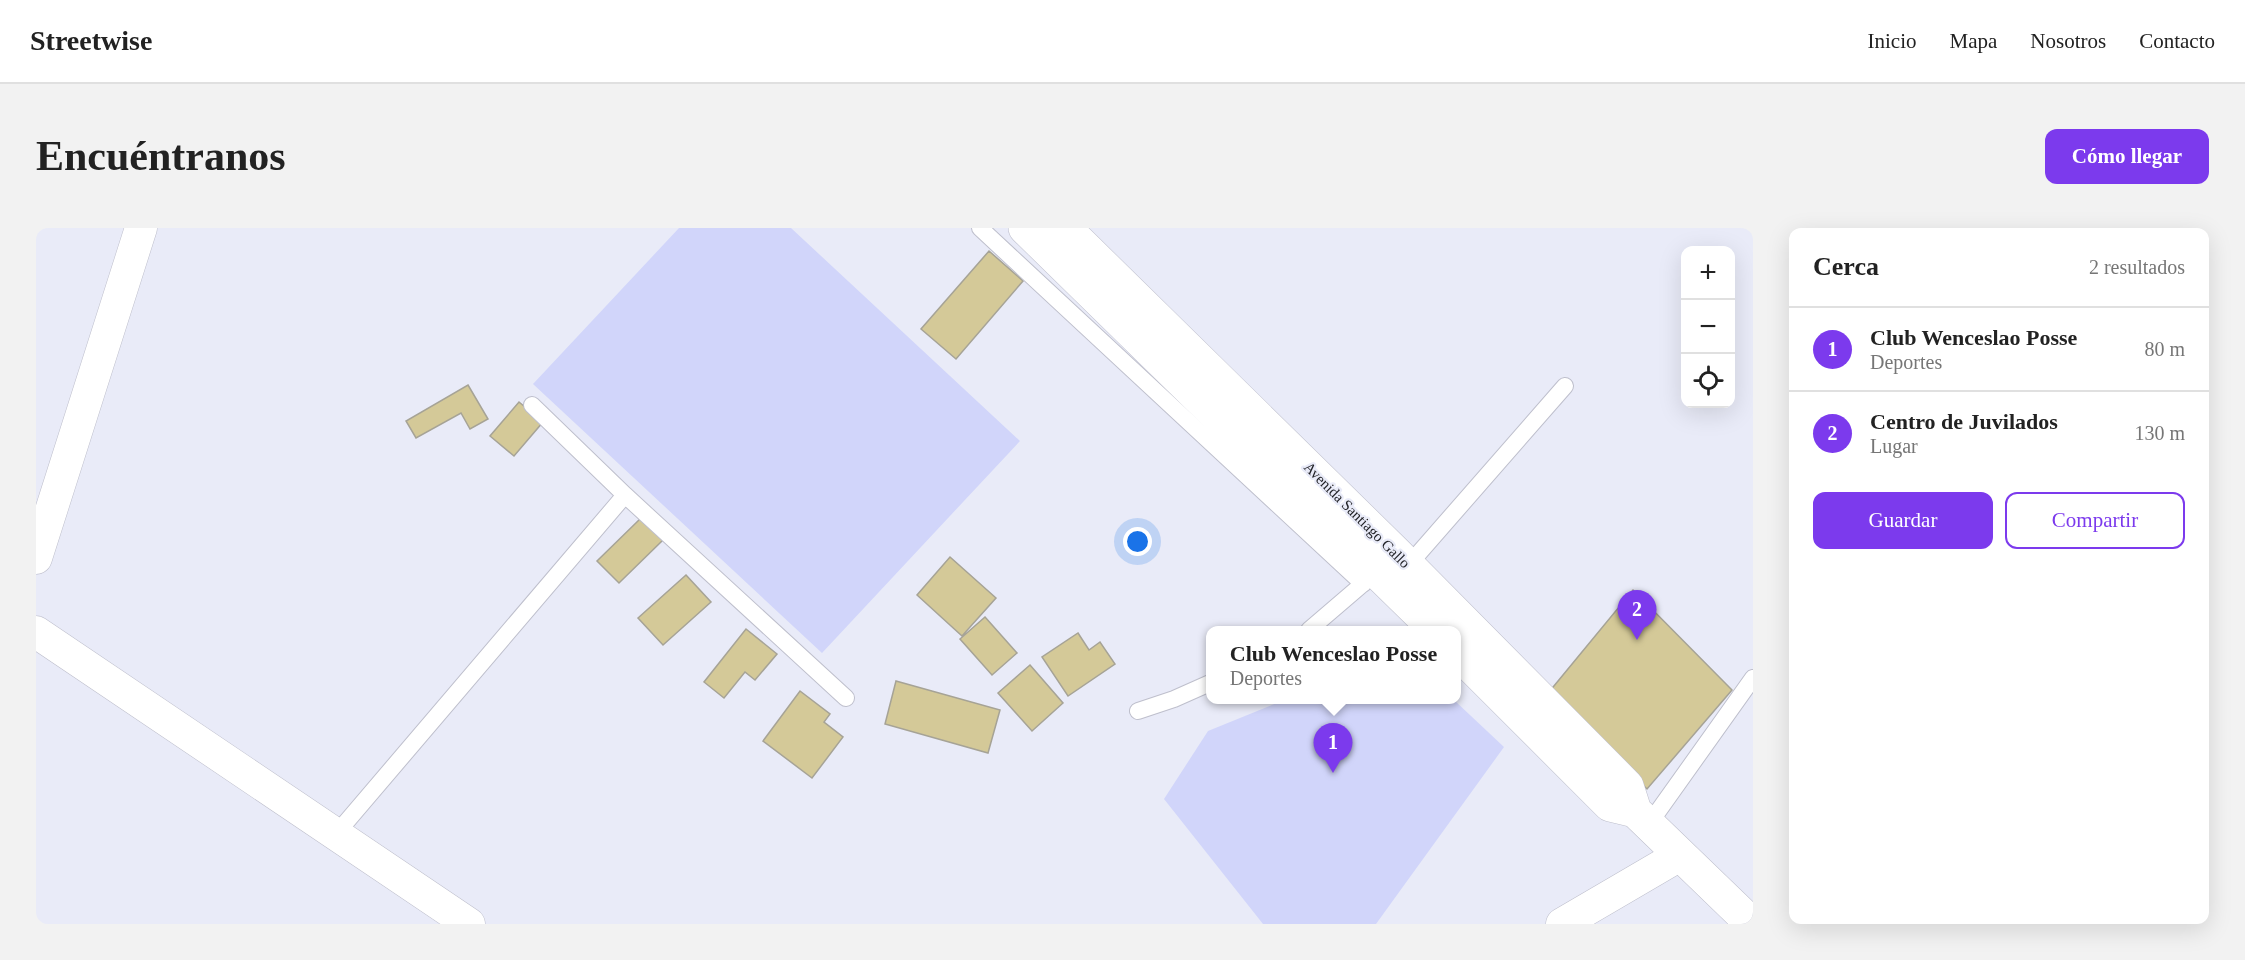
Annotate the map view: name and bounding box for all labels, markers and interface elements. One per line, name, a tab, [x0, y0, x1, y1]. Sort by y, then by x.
text: Streetwise	[30, 25, 152, 56]
text: Inicio	[1868, 29, 1917, 53]
text: Mapa	[1950, 29, 1997, 53]
text: Nosotros	[2030, 29, 2106, 53]
text: Contacto	[2139, 29, 2215, 53]
button: Cómo llegar	[2045, 129, 2209, 184]
text: Encuéntranos	[36, 133, 286, 179]
map controls	[1681, 246, 1735, 408]
button: +	[1681, 246, 1735, 300]
text: Cerca	[1813, 252, 1879, 281]
text: 2 resultados	[2089, 256, 2185, 278]
button: −	[1681, 300, 1735, 354]
text: Club Wenceslao Posse	[1870, 325, 2077, 350]
text: 1	[1828, 338, 1838, 360]
text: 80 m	[2144, 338, 2185, 360]
text: Deportes	[1870, 351, 1942, 373]
button: locate	[1681, 354, 1735, 408]
text: Centro de Juvilados	[1870, 409, 2058, 434]
text: 2	[1828, 422, 1838, 444]
text: 130 m	[2134, 422, 2185, 444]
text: Lugar	[1870, 435, 1918, 457]
street label: Avenida Santiago Gallo	[1301, 459, 1413, 571]
button: Guardar	[1813, 492, 1993, 549]
button: Compartir	[2005, 492, 2185, 549]
your location	[1123, 527, 1152, 556]
pin: 2	[1618, 590, 1656, 640]
popup	[1206, 626, 1461, 704]
text: Club Wenceslao Posse	[1230, 641, 1437, 666]
text: Deportes	[1230, 667, 1302, 689]
pin: 1	[1314, 724, 1352, 773]

